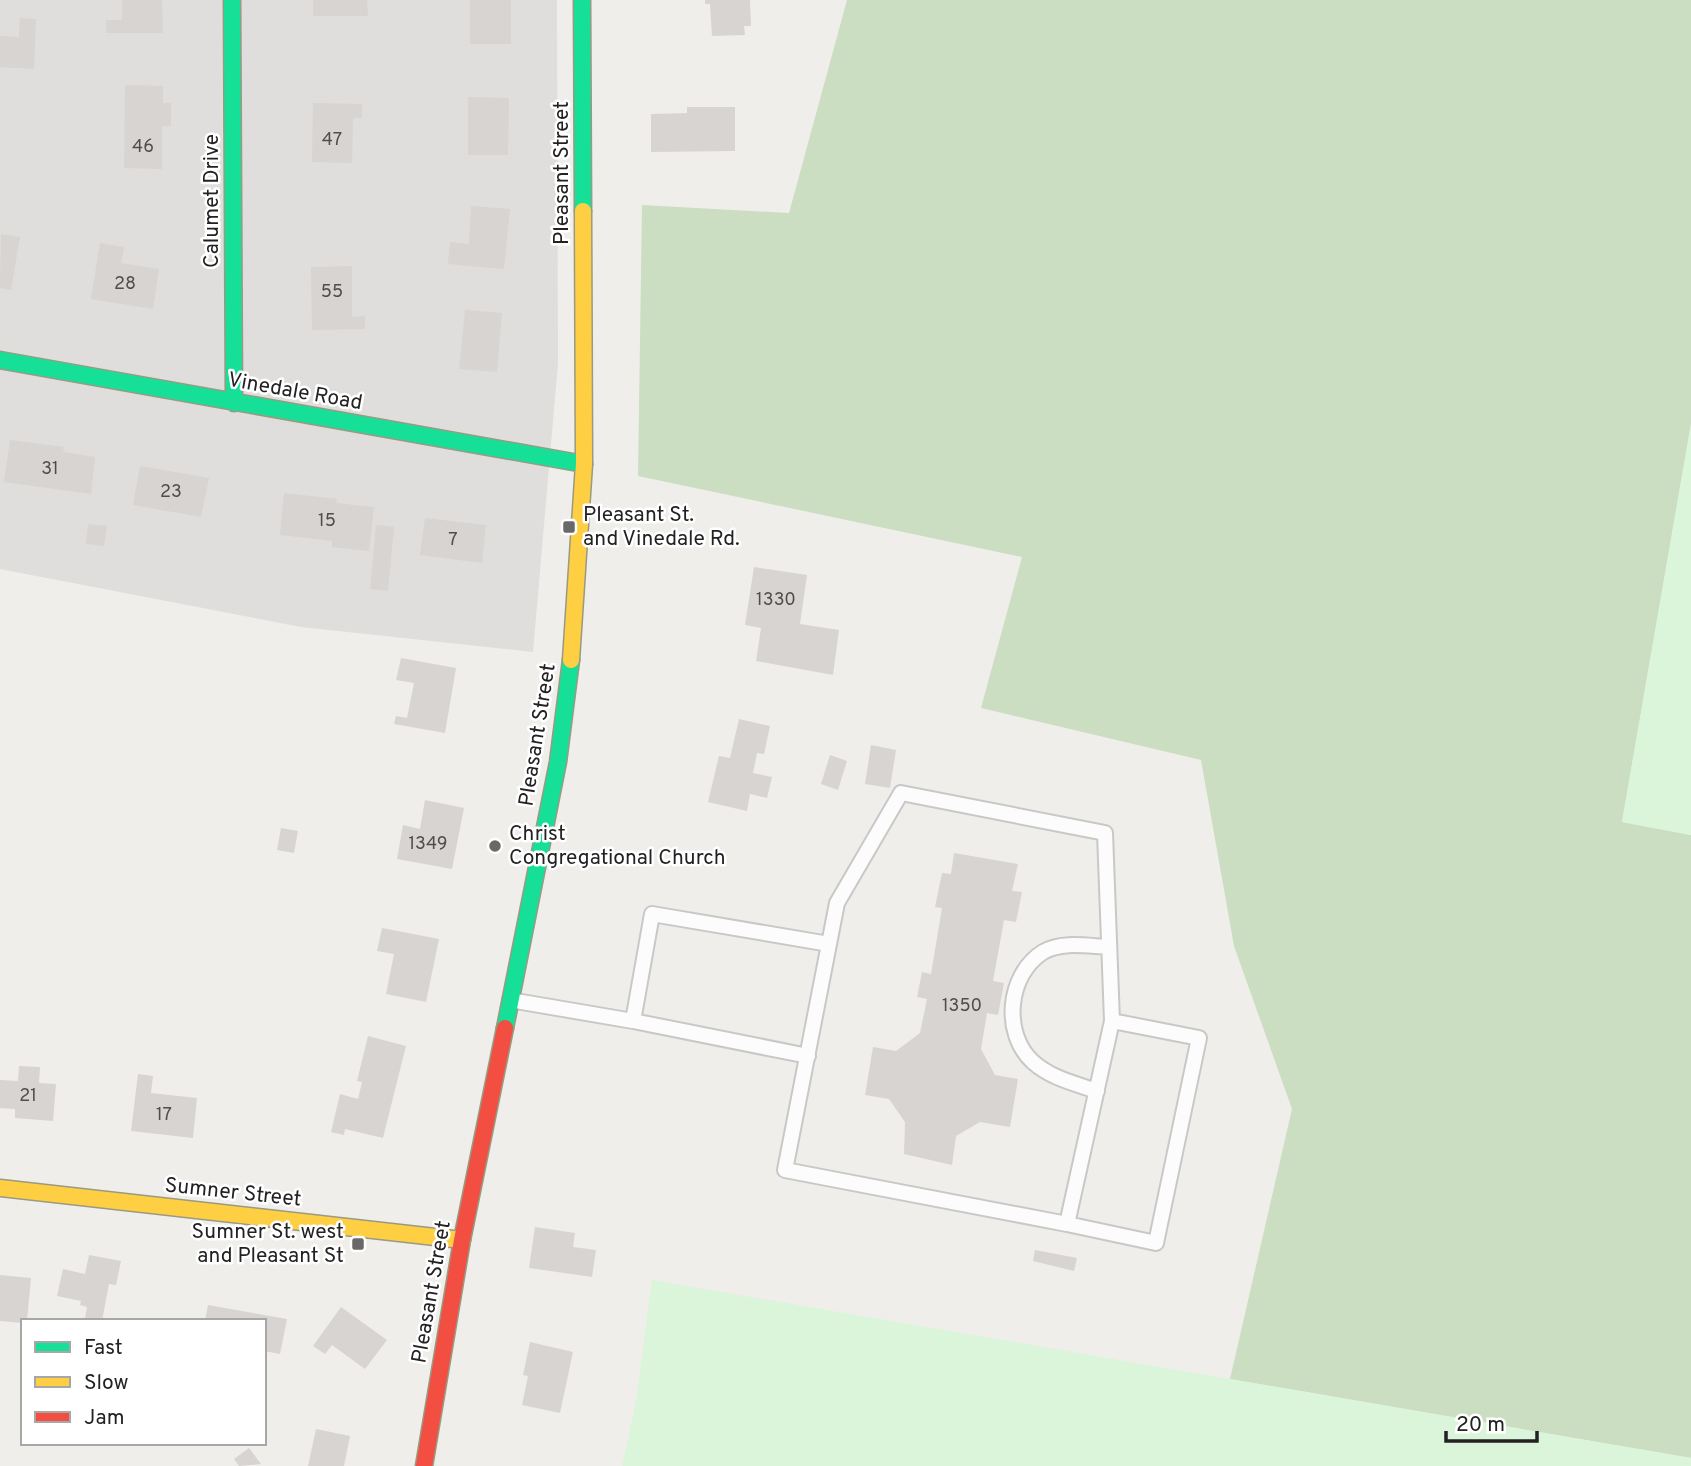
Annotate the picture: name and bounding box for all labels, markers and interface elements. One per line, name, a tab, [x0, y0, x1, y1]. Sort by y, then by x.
street label: Pleasant Street	[549, 101, 576, 245]
house number: 47	[322, 129, 342, 152]
street label: Calumet Drive	[199, 134, 226, 268]
house number: 46	[132, 136, 154, 159]
house number: 28	[114, 273, 136, 296]
house number: 55	[321, 281, 343, 304]
street label: Vinedale Road	[226, 367, 364, 417]
house number: 31	[41, 458, 59, 481]
house number: 23	[160, 481, 182, 504]
place label: Pleasant St. and Vinedale Rd.	[583, 502, 740, 553]
house number: 15	[318, 510, 336, 533]
marker: Pleasant St. and Vinedale Rd.	[561, 519, 577, 535]
house number: 7	[448, 529, 458, 552]
house number: 1330	[756, 589, 796, 612]
street label: Pleasant Street	[513, 662, 563, 808]
place label: Christ Congregational Church	[509, 821, 726, 872]
house number: 1349	[408, 833, 448, 856]
marker: Christ Congregational Church	[487, 838, 503, 854]
house number: 1350	[942, 995, 982, 1018]
house number: 21	[19, 1085, 37, 1108]
house number: 17	[156, 1104, 172, 1127]
street label: Sumner Street	[163, 1172, 303, 1214]
place label: Sumner St. west and Pleasant St	[192, 1219, 344, 1270]
street label: Pleasant Street	[406, 1219, 458, 1365]
marker: Sumner St. west and Pleasant St	[350, 1236, 366, 1252]
legend	[21, 1319, 266, 1445]
text: Fast	[84, 1335, 123, 1362]
text: Slow	[84, 1370, 129, 1397]
scale bar	[1446, 1400, 1537, 1444]
text: Jam	[84, 1405, 125, 1432]
text: 20 m	[1456, 1412, 1505, 1439]

